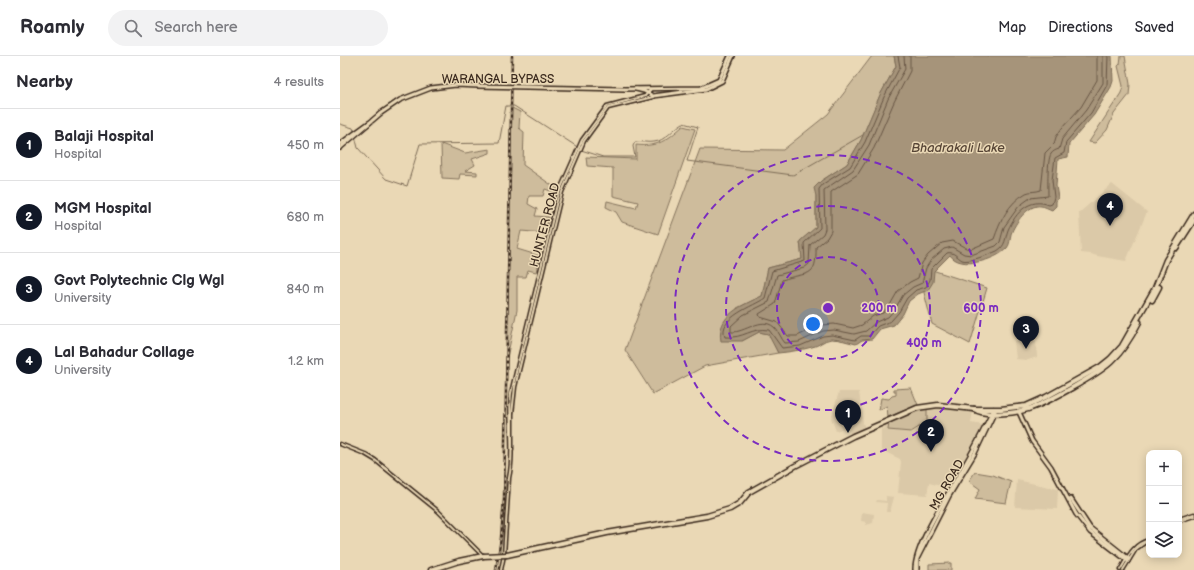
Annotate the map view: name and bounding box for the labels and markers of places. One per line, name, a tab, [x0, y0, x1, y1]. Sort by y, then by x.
pin: 4	[1097, 193, 1123, 226]
centre of rings	[821, 301, 835, 315]
pin: 3	[1013, 316, 1039, 349]
pin: 1	[835, 400, 861, 433]
pin: 2	[918, 419, 944, 452]

